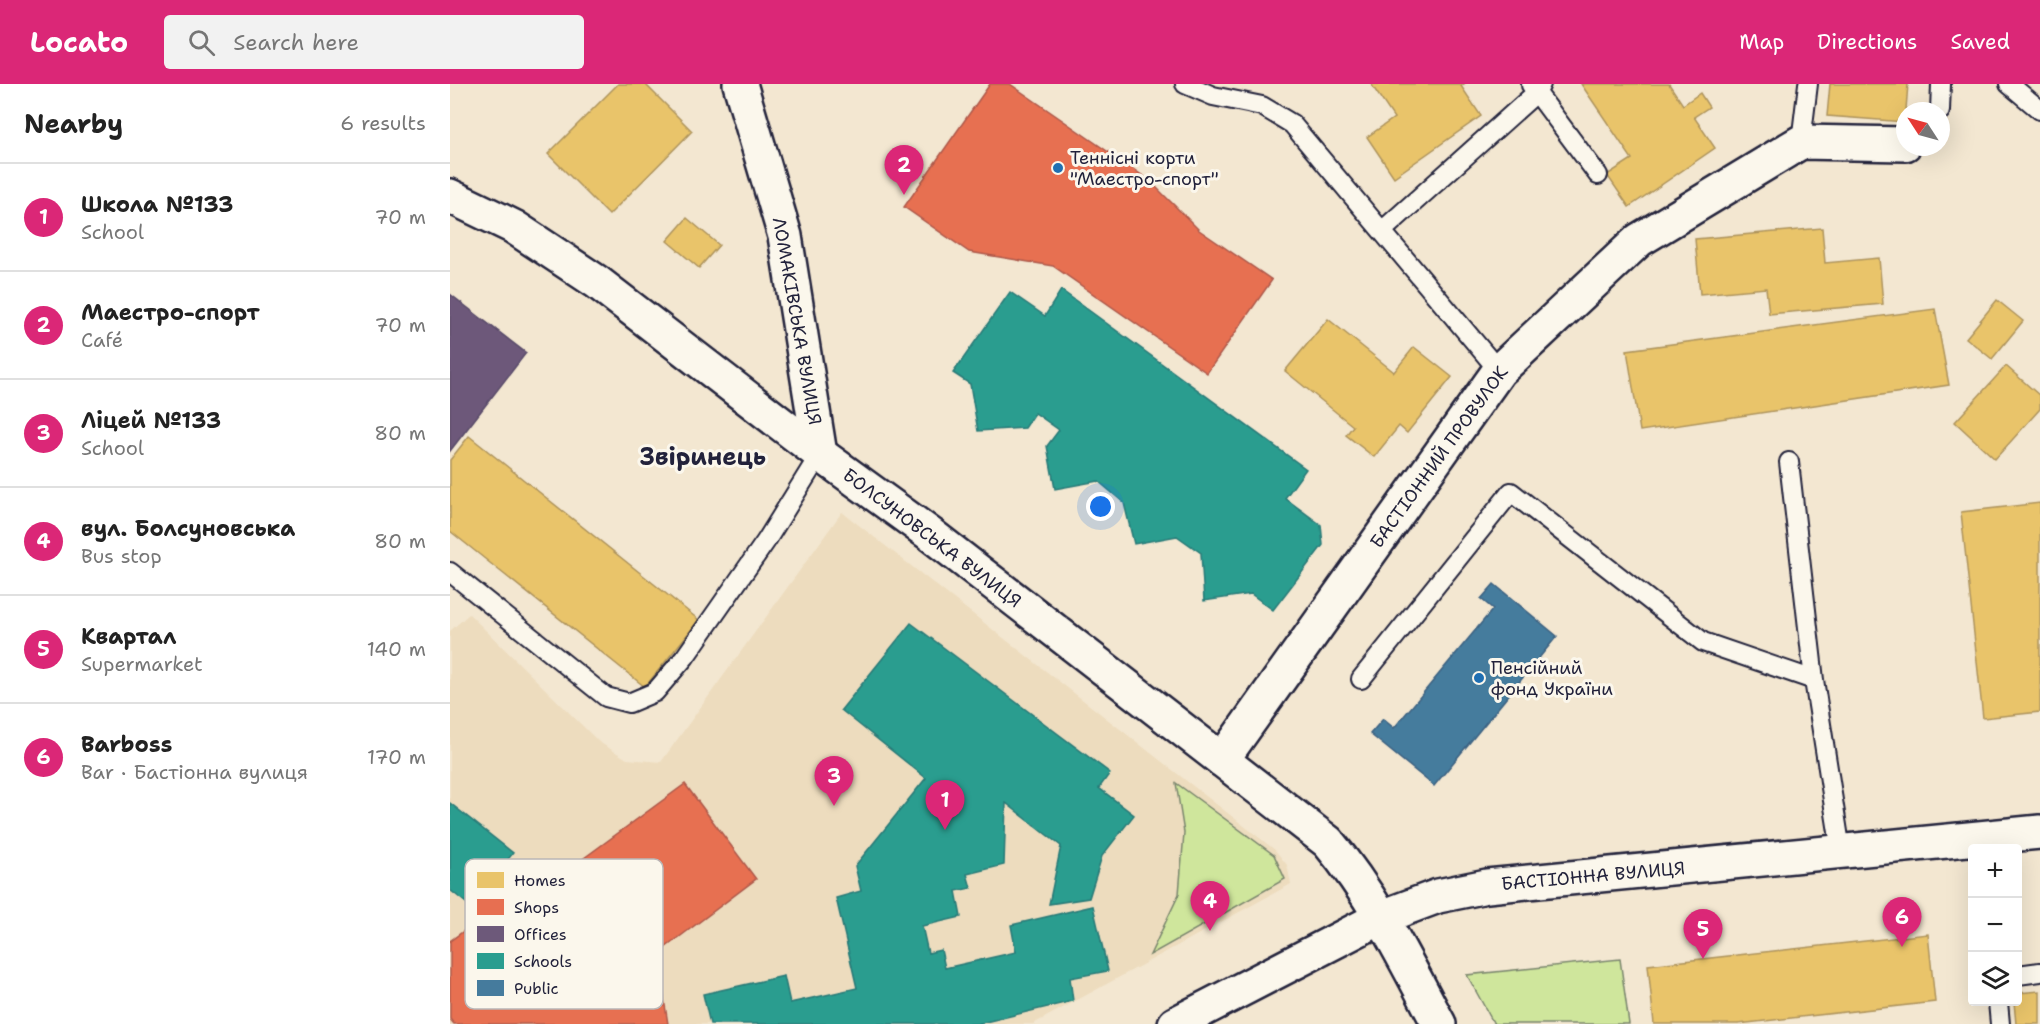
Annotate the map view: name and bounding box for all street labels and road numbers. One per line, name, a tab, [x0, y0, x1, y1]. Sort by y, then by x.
street label: ЛОМАКІВСЬКА ВУЛИЦЯ	[767, 215, 827, 427]
street label: БАСТІОННИЙ ПРОВУЛОК	[1365, 361, 1514, 553]
street label: БОЛСУНОВСЬКА ВУЛИЦЯ	[838, 463, 1026, 613]
street label: БАСТІОННА ВУЛИЦЯ	[1500, 856, 1686, 896]

